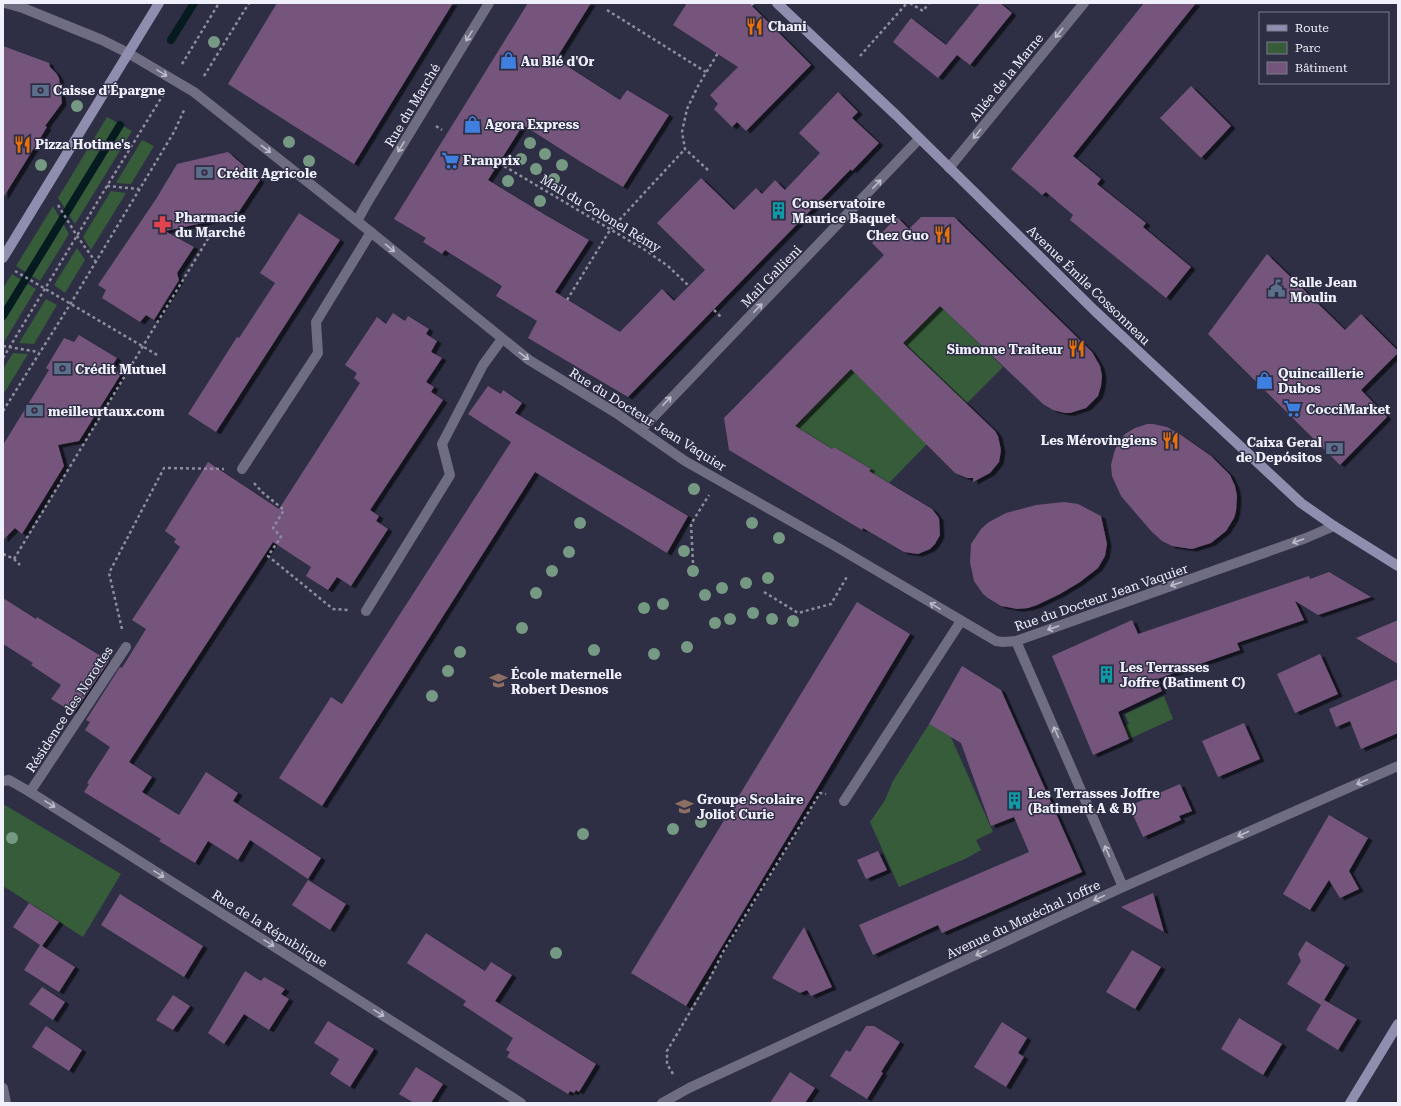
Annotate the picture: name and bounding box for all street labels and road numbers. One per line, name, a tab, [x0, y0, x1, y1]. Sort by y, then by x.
street label: Allée de la Marne	[967, 31, 1046, 124]
street label: Rue du Marché	[382, 61, 443, 150]
street label: Mail du Colonel Rémy	[538, 171, 664, 256]
street label: Avenue Émile Cossonneau	[1024, 222, 1154, 348]
street label: Mail Gallieni	[738, 242, 805, 310]
street label: Rue du Docteur Jean Vaquier	[567, 365, 729, 474]
street label: Rue du Docteur Jean Vaquier	[1013, 561, 1190, 634]
street label: Résidence des Norottes	[23, 643, 116, 775]
street label: Avenue du Maréchal Joffre	[944, 877, 1103, 962]
street label: Rue de la République	[209, 887, 330, 970]

